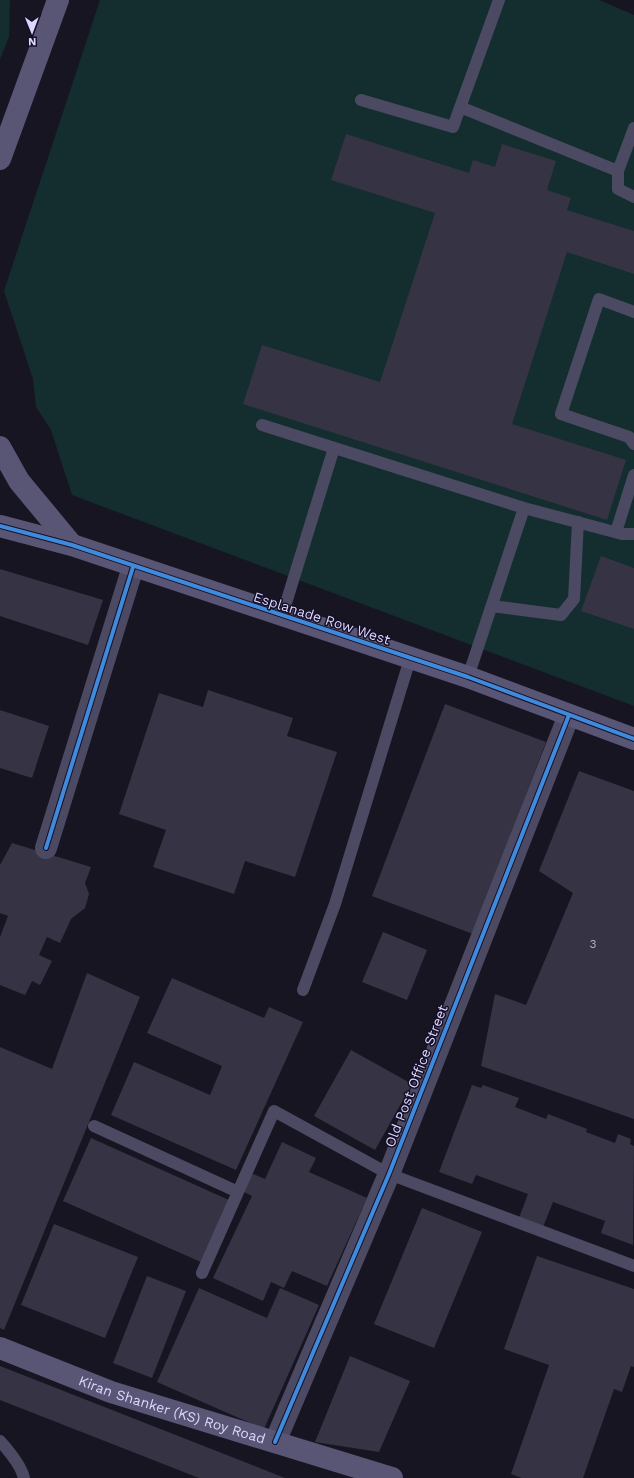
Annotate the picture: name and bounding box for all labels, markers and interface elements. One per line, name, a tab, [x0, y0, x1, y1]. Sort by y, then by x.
north arrow	[12, 12, 52, 52]
text: N	[28, 35, 36, 48]
street label: Esplanade Row West	[252, 588, 393, 648]
house number: 3	[590, 937, 597, 951]
street label: Old Post Office Street	[381, 1002, 451, 1149]
street label: Kiran Shanker (KS) Roy Road	[76, 1372, 267, 1447]

